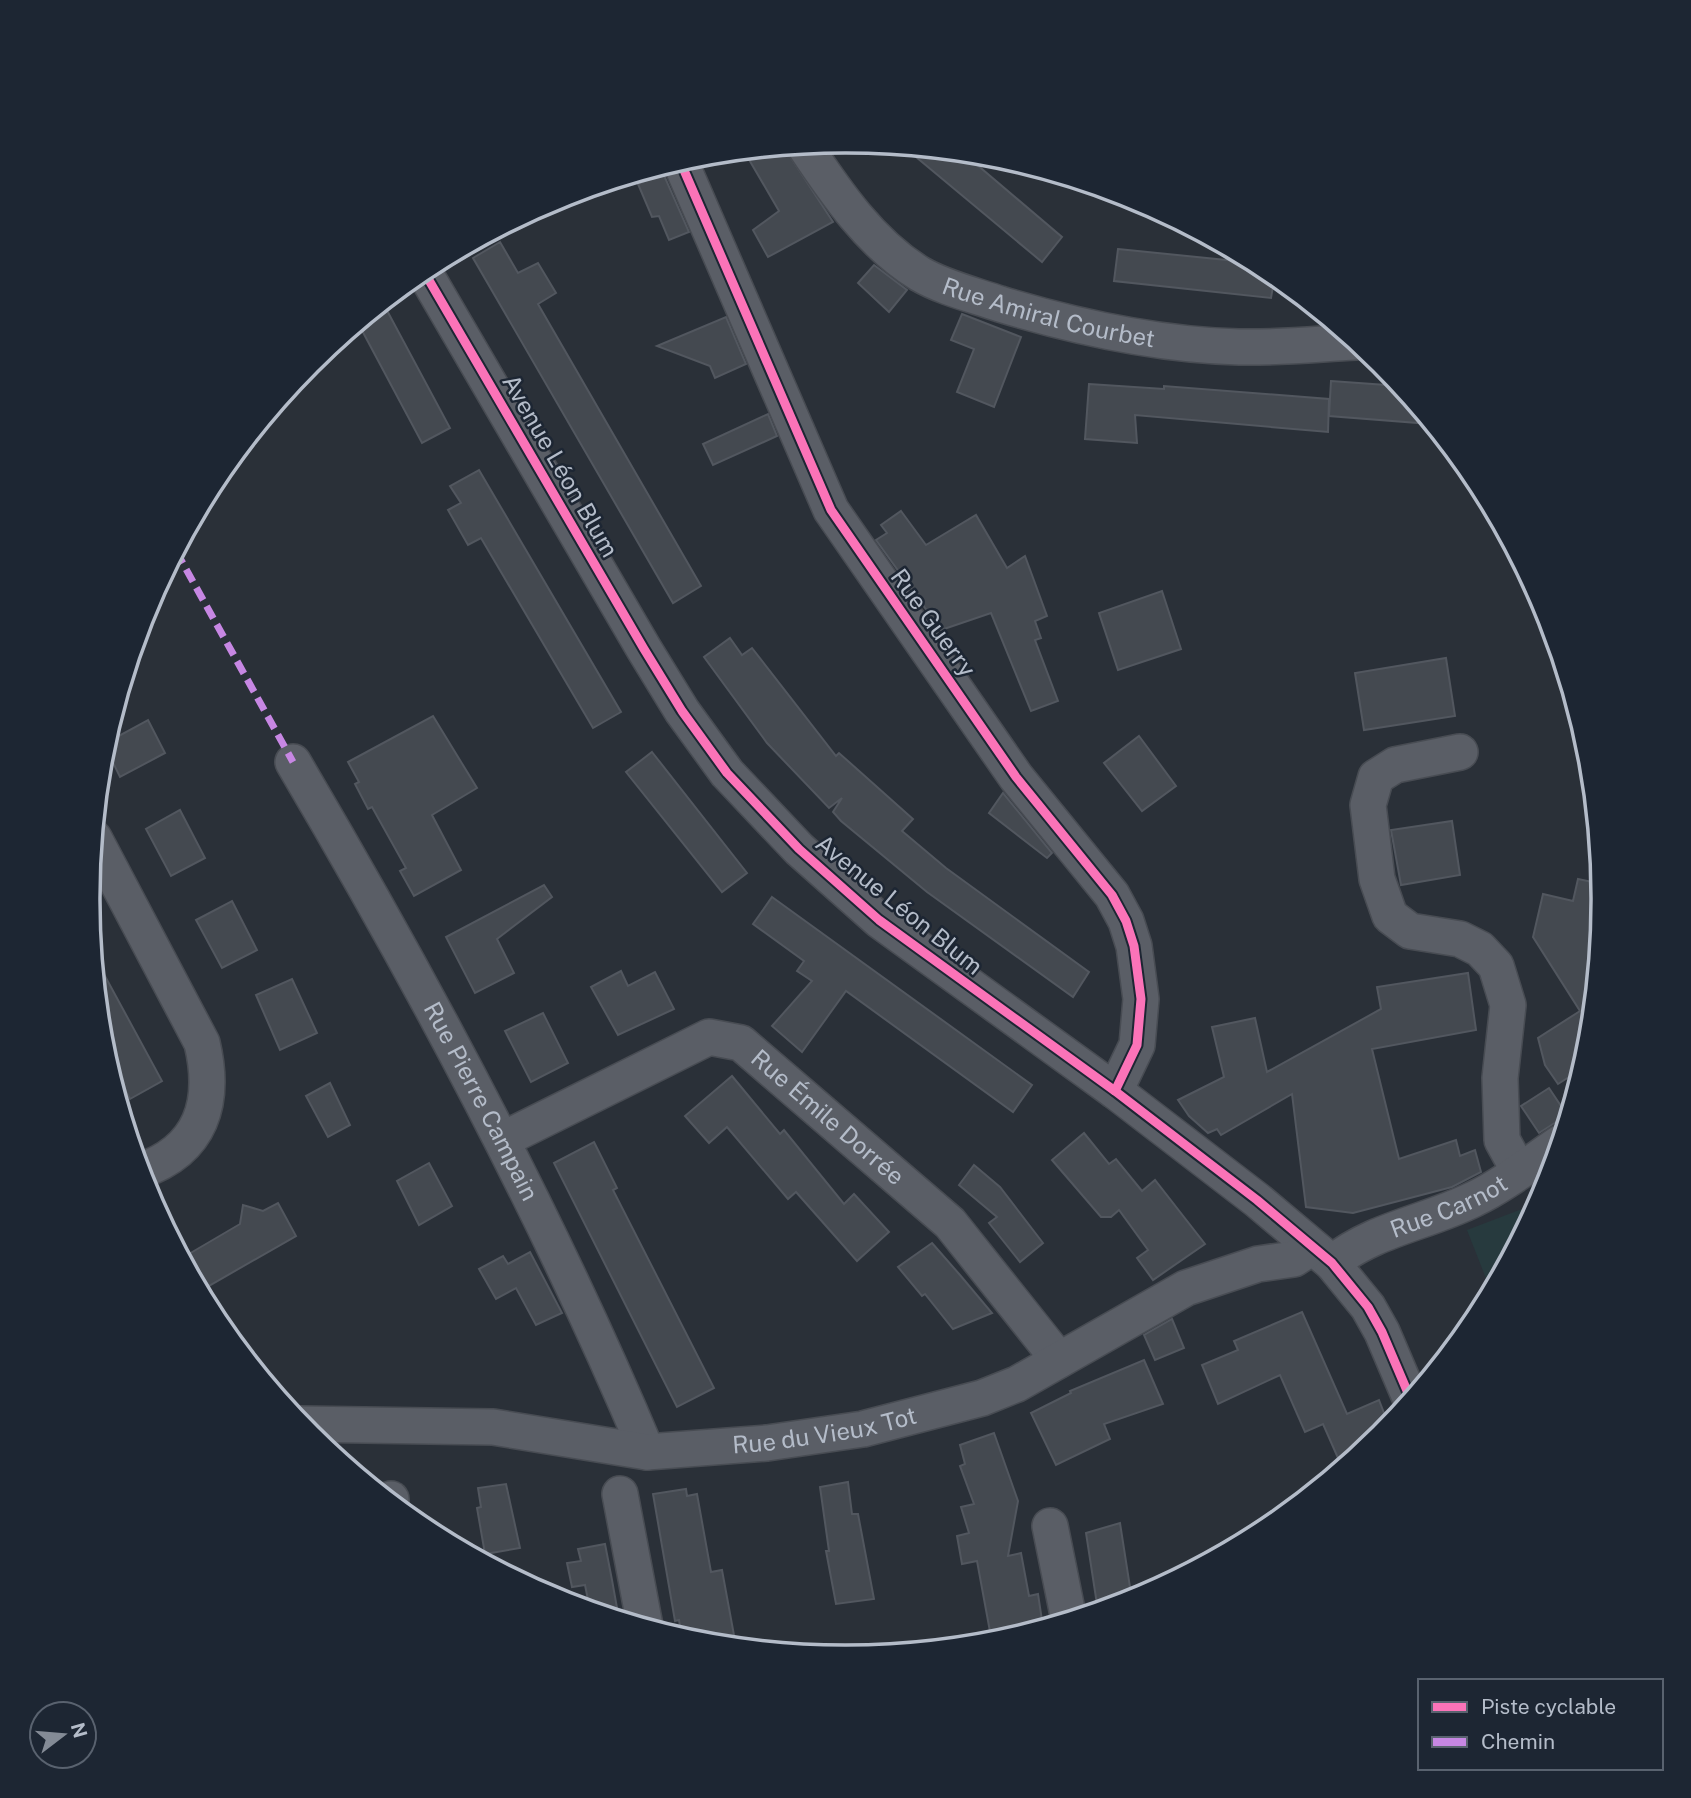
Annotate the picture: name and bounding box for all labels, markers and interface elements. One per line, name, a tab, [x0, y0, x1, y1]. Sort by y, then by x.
street label: Rue Amiral Courbet	[939, 271, 1157, 352]
street label: Avenue Léon Blum	[497, 369, 625, 562]
street label: Rue Guerry	[885, 563, 982, 682]
street label: Avenue Léon Blum	[811, 828, 989, 980]
street label: Rue Pierre Campain	[419, 997, 545, 1205]
street label: Rue Émile Dorrée	[746, 1043, 910, 1190]
street label: Rue Carnot	[1386, 1169, 1512, 1243]
street label: Rue du Vieux Tot	[731, 1401, 919, 1459]
legend	[1418, 1679, 1663, 1770]
text: Piste cyclable	[1481, 1694, 1616, 1719]
north arrow	[28, 1700, 98, 1770]
text: N	[67, 1720, 92, 1740]
text: Chemin	[1481, 1729, 1555, 1754]

